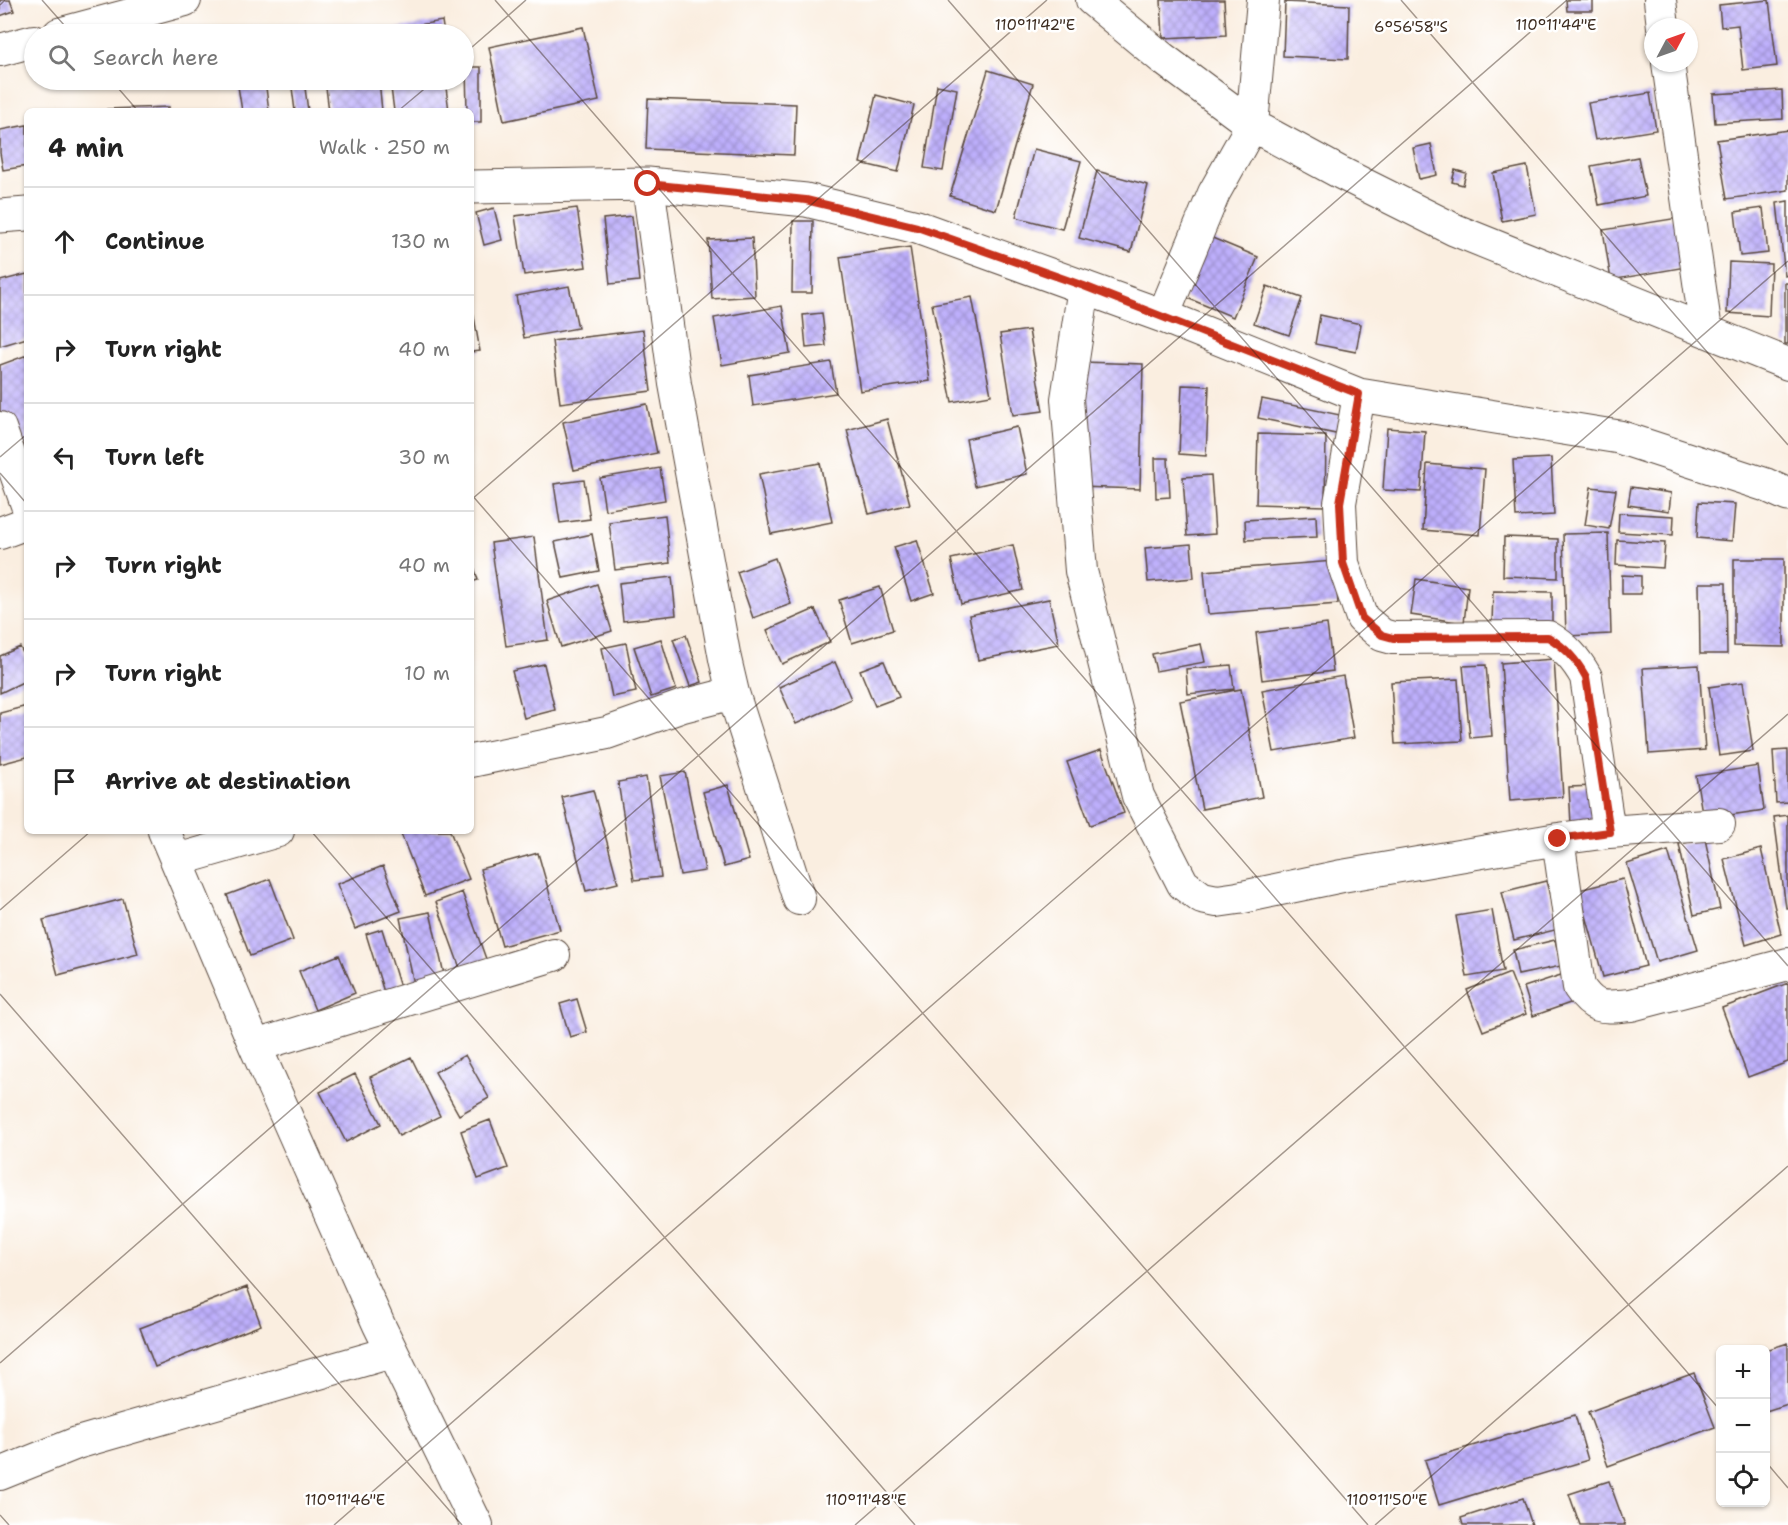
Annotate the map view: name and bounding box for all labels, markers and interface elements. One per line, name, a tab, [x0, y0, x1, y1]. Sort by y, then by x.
text: 110°11'42"E	[995, 15, 1075, 35]
text: 110°11'44"E	[1516, 15, 1596, 35]
text: 6°56'58"S	[1374, 17, 1448, 37]
north arrow	[1644, 18, 1698, 72]
search box	[24, 24, 474, 90]
icon: search	[45, 41, 78, 74]
text: Search here	[93, 43, 219, 72]
text: 4 min	[48, 130, 124, 165]
text: Walk · 250 m	[319, 134, 450, 160]
route start	[634, 170, 660, 196]
icon: ahead	[48, 225, 81, 258]
text: Continue	[105, 227, 205, 256]
text: 130 m	[391, 228, 450, 254]
icon: right	[48, 333, 81, 366]
text: Turn right	[105, 335, 222, 364]
text: 40 m	[398, 336, 450, 362]
icon: left	[48, 441, 81, 474]
text: Turn left	[105, 443, 204, 472]
text: 30 m	[398, 444, 450, 470]
icon: right	[48, 549, 81, 582]
text: Turn right	[105, 551, 222, 580]
text: 40 m	[398, 552, 450, 578]
icon: right	[48, 657, 81, 690]
text: Turn right	[105, 659, 222, 688]
text: 10 m	[404, 660, 450, 686]
icon: arrive	[48, 765, 81, 798]
text: Arrive at destination	[105, 767, 351, 796]
route end	[1544, 825, 1570, 851]
map controls	[1716, 1345, 1770, 1507]
button: +	[1716, 1345, 1770, 1399]
button: −	[1716, 1399, 1770, 1453]
button: locate	[1716, 1453, 1770, 1507]
text: 110°11'46"E	[305, 1490, 385, 1510]
text: 110°11'48"E	[826, 1490, 907, 1510]
text: 110°11'50"E	[1347, 1490, 1427, 1510]

